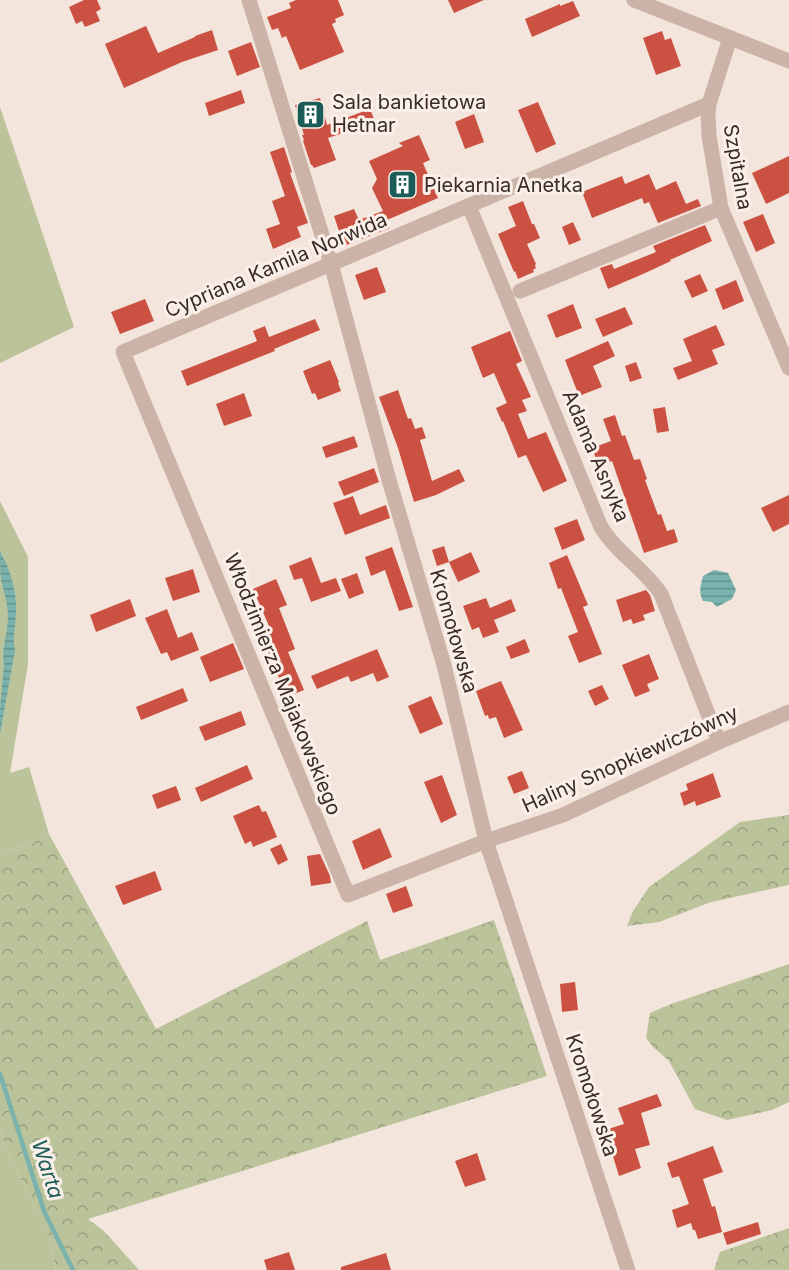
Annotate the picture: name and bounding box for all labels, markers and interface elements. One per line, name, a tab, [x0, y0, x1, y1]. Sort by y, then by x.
place label: Sala bankietowa Hetnar	[332, 90, 486, 137]
building icon: Sala bankietowa Hetnar	[295, 98, 327, 130]
street label: Szpitalna	[719, 122, 757, 212]
building icon: Piekarnia Anetka	[387, 169, 419, 201]
place label: Piekarnia Anetka	[424, 173, 583, 197]
street label: Cypriana Kamila Norwida	[161, 207, 391, 323]
street label: Adama Asnyka	[557, 386, 635, 526]
street label: Włodzimierza Majakowskiego	[219, 550, 347, 818]
street label: Kromołowska	[425, 566, 483, 696]
street label: Haliny Snopkiewiczówny	[518, 700, 742, 818]
street label: Kromołowska	[561, 1031, 623, 1159]
water label: Warta	[27, 1136, 69, 1202]

